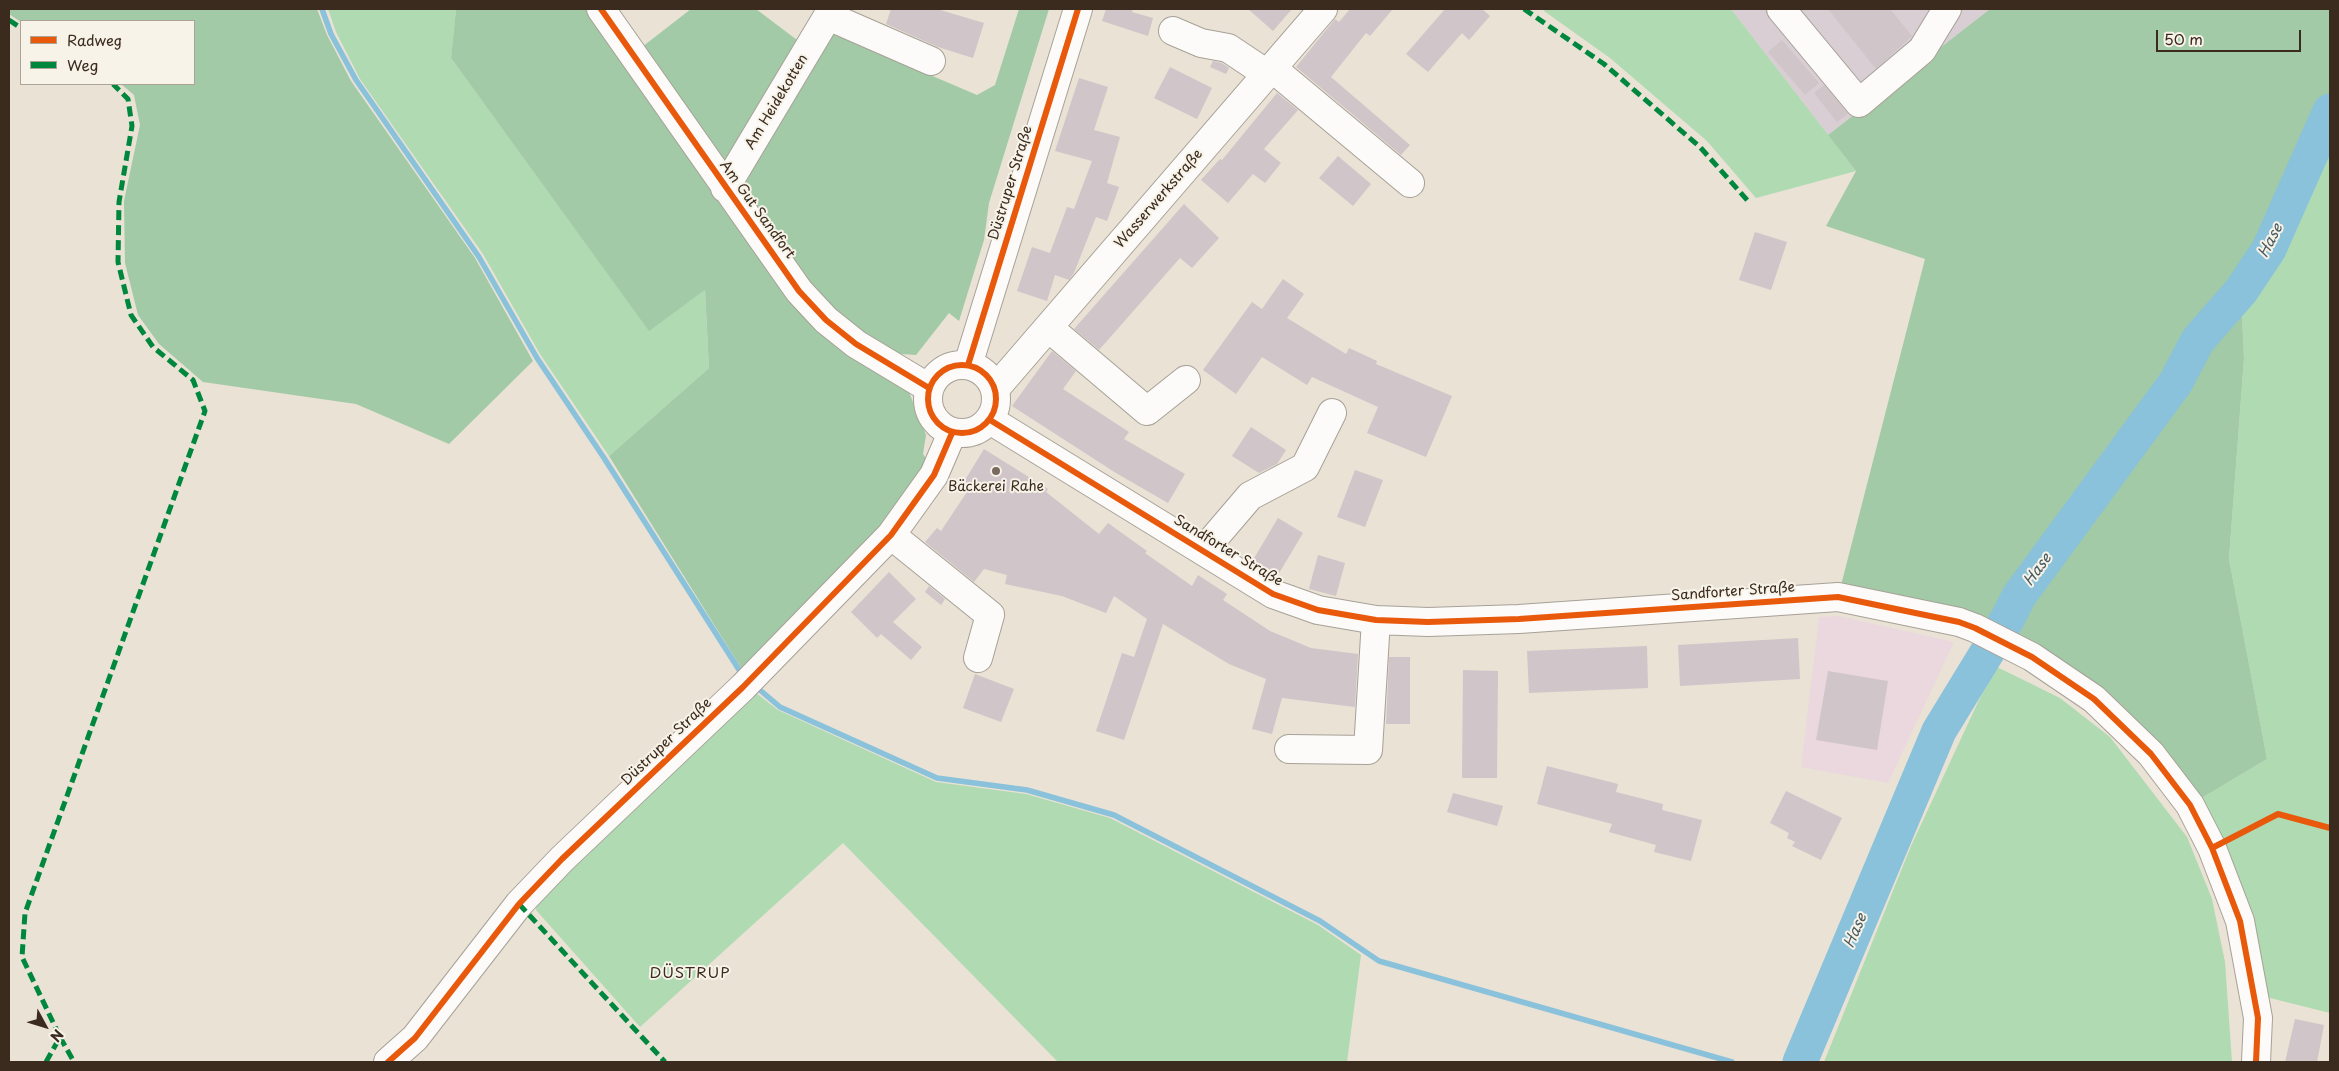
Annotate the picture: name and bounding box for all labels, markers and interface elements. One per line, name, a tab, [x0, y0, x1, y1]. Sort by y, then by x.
legend	[20, 20, 195, 85]
scale bar	[2159, 20, 2304, 52]
text: 50 m	[2164, 27, 2203, 50]
text: Radweg	[67, 28, 122, 51]
street label: Am Heidekotten	[742, 51, 812, 153]
text: Weg	[67, 53, 98, 76]
street label: Düstruper Straße	[986, 124, 1036, 242]
street label: Wasserwerkstraße	[1111, 146, 1207, 252]
street label: Am Gut Sandfort	[716, 158, 798, 262]
water label: Hase	[2255, 221, 2287, 261]
marker: Bäckerei Rahe	[990, 465, 1002, 477]
place label: Bäckerei Rahe	[948, 479, 1044, 495]
street label: Sandforter Straße	[1170, 512, 1286, 590]
water label: Hase	[2020, 550, 2056, 590]
street label: Sandforter Straße	[1670, 579, 1796, 605]
street label: Düstruper Straße	[619, 695, 715, 789]
water label: Hase	[1841, 911, 1871, 951]
district label: DÜSTRUP	[649, 965, 731, 983]
north arrow	[20, 1001, 70, 1051]
text: N	[45, 1025, 69, 1047]

